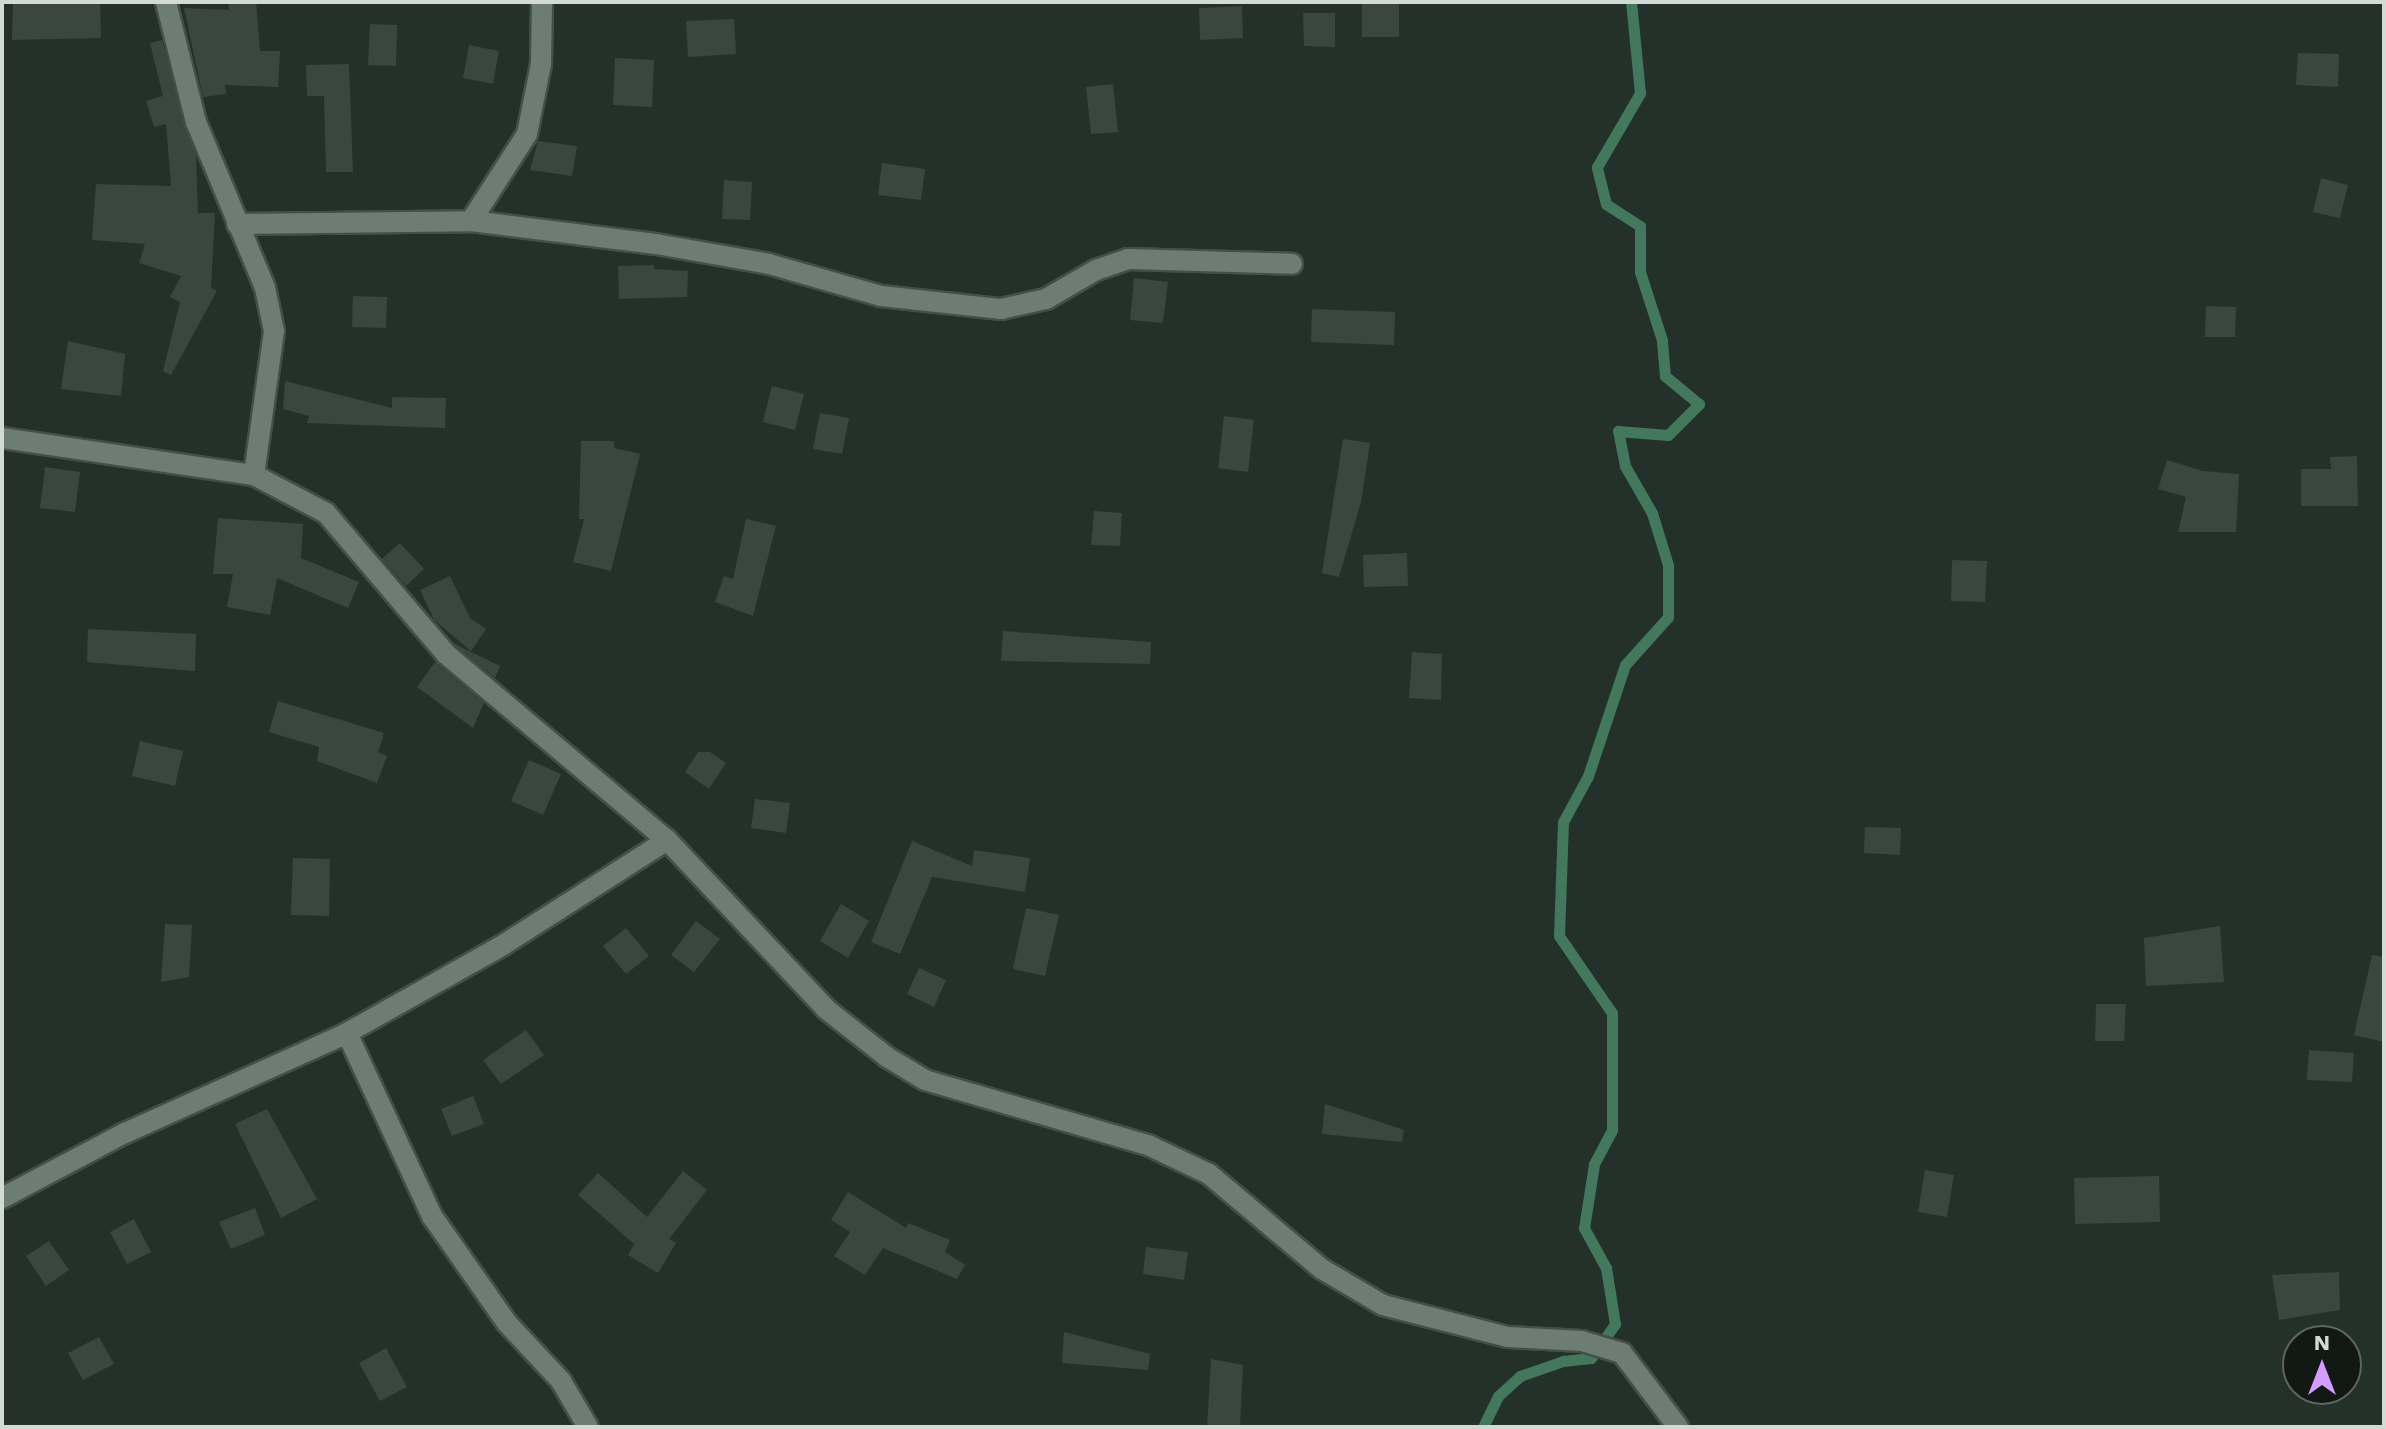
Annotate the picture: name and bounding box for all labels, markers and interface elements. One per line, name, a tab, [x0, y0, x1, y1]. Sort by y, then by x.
north arrow	[2282, 1325, 2362, 1405]
text: N	[2314, 1330, 2330, 1355]

